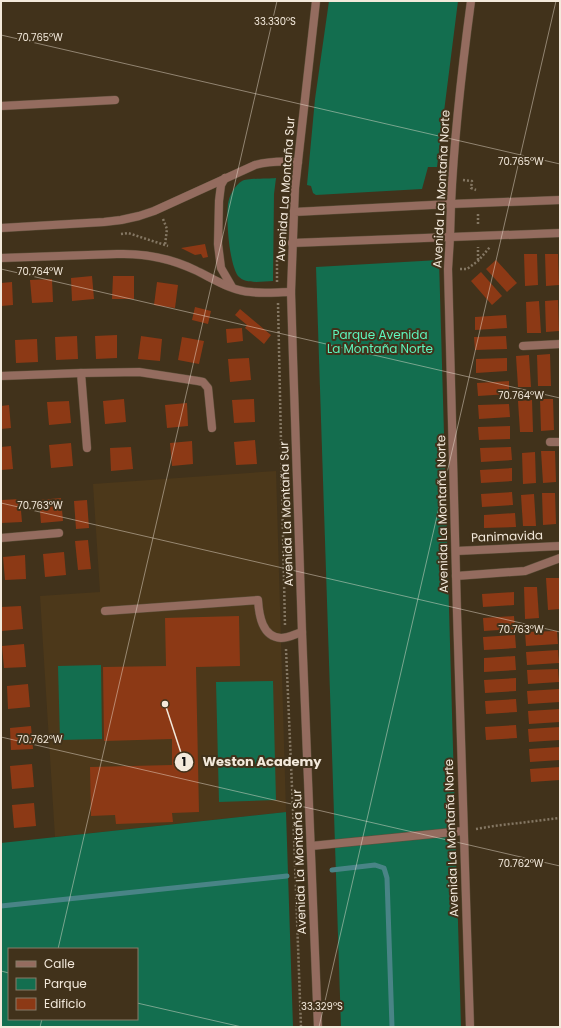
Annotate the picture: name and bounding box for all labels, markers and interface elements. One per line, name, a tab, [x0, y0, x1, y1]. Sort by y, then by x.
text: 33.330°S	[254, 14, 296, 29]
text: 70.765°W	[17, 30, 63, 45]
street label: Avenida La Montaña Norte	[428, 109, 454, 269]
street label: Avenida La Montaña Sur	[271, 115, 299, 262]
text: 70.765°W	[498, 154, 544, 169]
text: 70.764°W	[17, 264, 63, 279]
park label: Parque Avenida La Montaña Norte	[327, 326, 433, 357]
text: 70.764°W	[498, 388, 544, 403]
street label: Avenida La Montaña Norte	[432, 435, 452, 593]
street label: Avenida La Montaña Sur	[275, 441, 297, 587]
text: 70.763°W	[17, 498, 63, 513]
street label: Panimavida	[471, 526, 543, 546]
text: 70.763°W	[498, 622, 544, 637]
text: 70.762°W	[17, 732, 63, 747]
callout: Weston Academy	[174, 749, 329, 774]
text: Weston Academy	[202, 752, 322, 771]
text: 1	[182, 753, 186, 770]
street label: Avenida La Montaña Norte	[440, 759, 462, 917]
street label: Avenida La Montaña Sur	[288, 789, 310, 935]
text: 70.762°W	[498, 856, 544, 871]
legend	[8, 948, 138, 1020]
text: Calle	[44, 955, 75, 972]
text: Parque	[44, 975, 87, 992]
text: Edificio	[44, 995, 86, 1012]
text: 33.329°S	[301, 999, 343, 1014]

